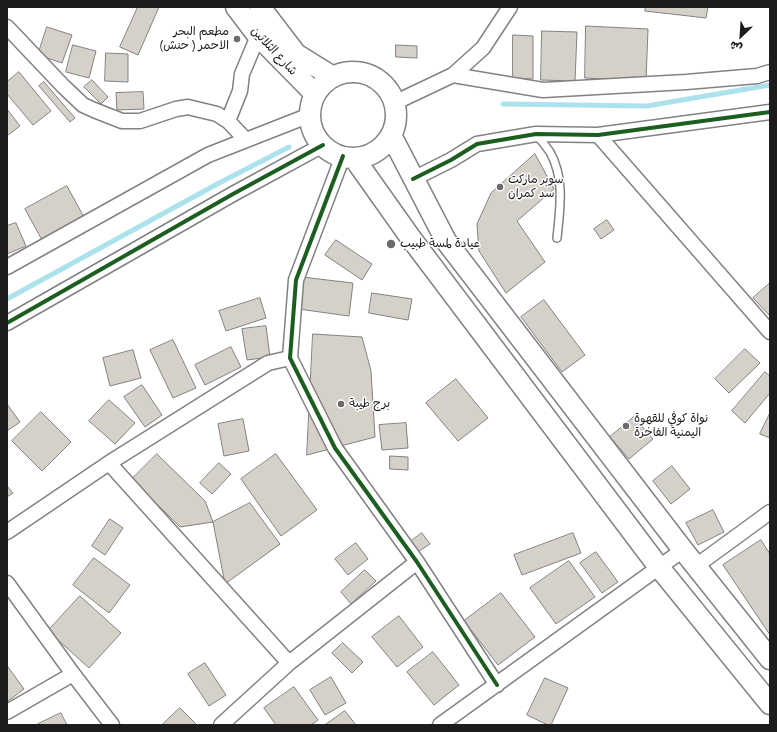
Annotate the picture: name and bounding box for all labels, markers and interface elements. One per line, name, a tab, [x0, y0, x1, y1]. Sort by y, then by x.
north arrow	[721, 16, 761, 56]
street label: شارع الثلاثين	[248, 24, 300, 78]
place label: مطعم البحر الاحمر ( حنش)	[160, 25, 229, 53]
marker: مطعم البحر الاحمر ( حنش)	[232, 34, 242, 44]
text: ش	[727, 38, 744, 56]
place label: سوبر ماركت سد كمران	[508, 173, 564, 201]
marker: سوبر ماركت سد كمران	[495, 182, 505, 192]
place label: عيادة لمسة طبيب	[400, 237, 480, 251]
marker: عيادة لمسة طبيب	[385, 238, 397, 250]
place label: برج طيبة	[349, 397, 390, 411]
marker: برج طيبة	[336, 399, 346, 409]
place label: نواة كوفي للقهوة اليمنية الفاخرة	[634, 412, 708, 440]
marker: نواة كوفي للقهوة اليمنية الفاخرة	[621, 421, 631, 431]

